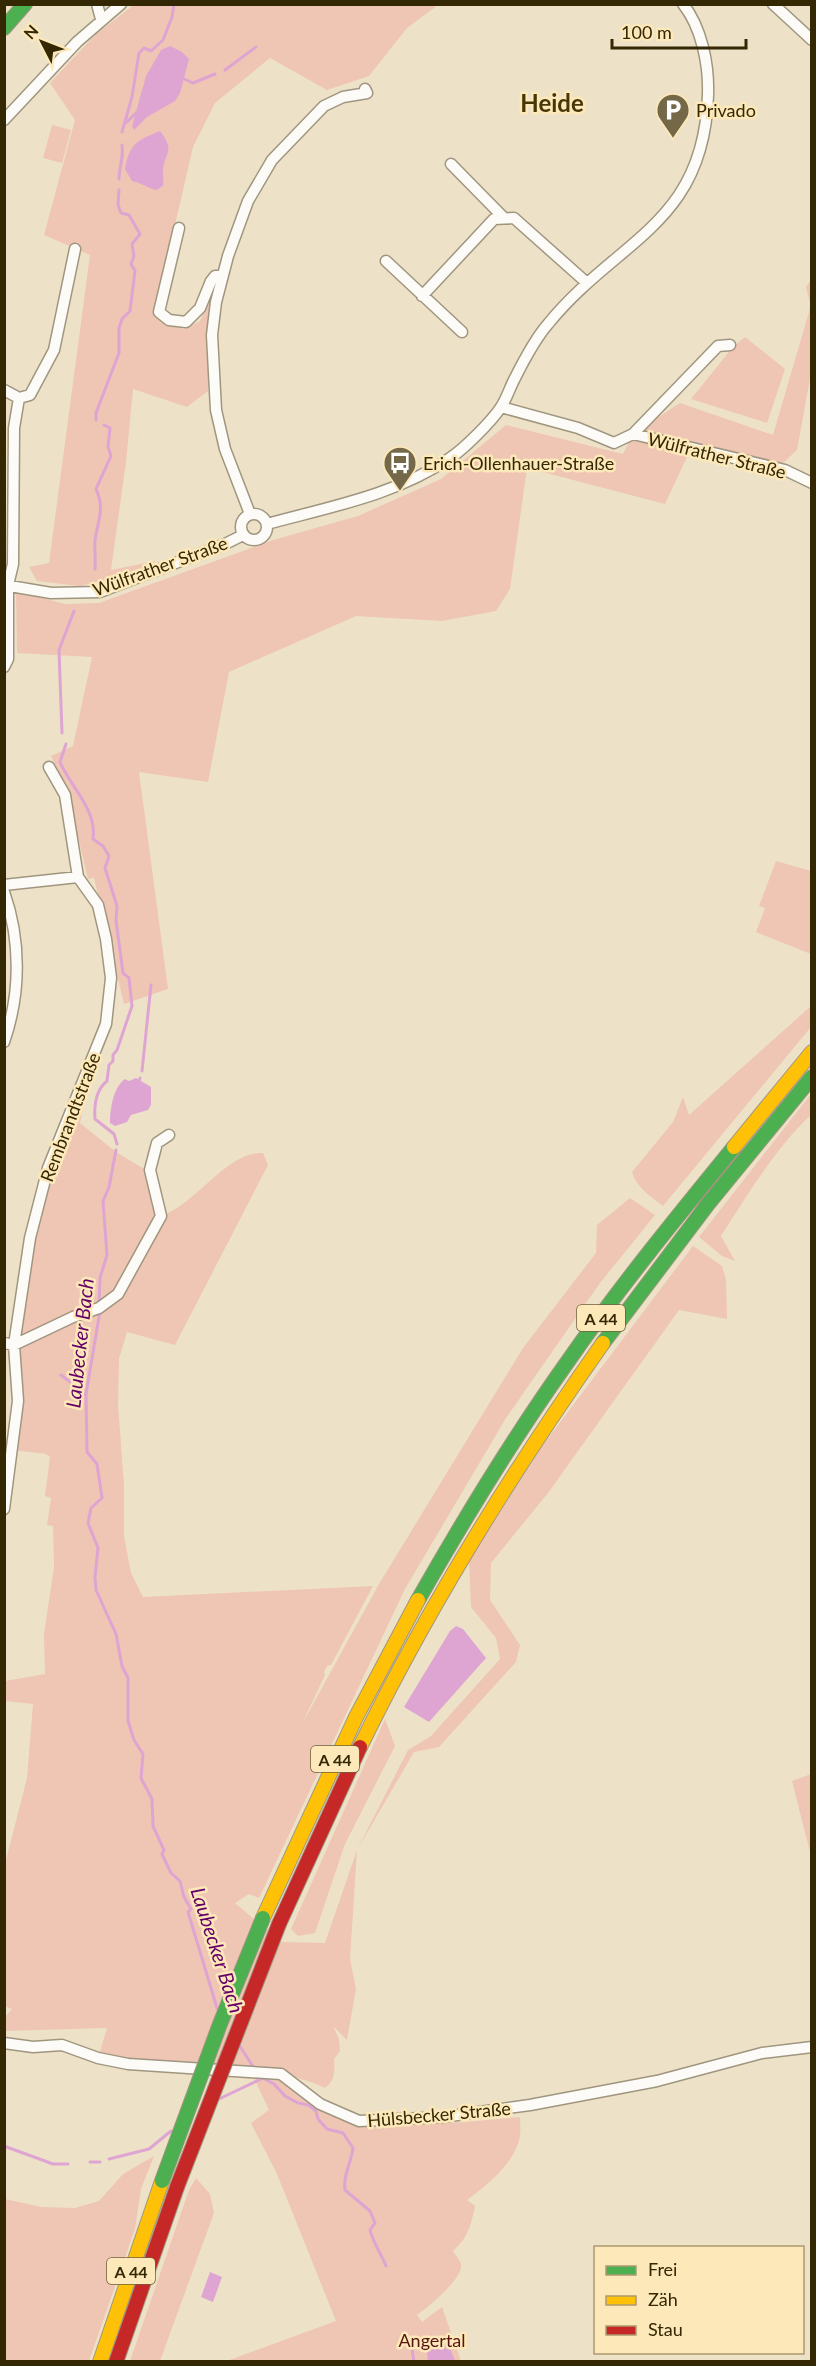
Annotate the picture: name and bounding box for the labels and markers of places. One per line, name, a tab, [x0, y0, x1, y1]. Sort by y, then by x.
parking icon: Privado	[655, 92, 691, 139]
place label: Privado	[696, 99, 756, 121]
bus stop icon: Erich-Ollenhauer-Straße	[382, 445, 418, 492]
place label: Erich-Ollenhauer-Straße	[423, 452, 614, 474]

